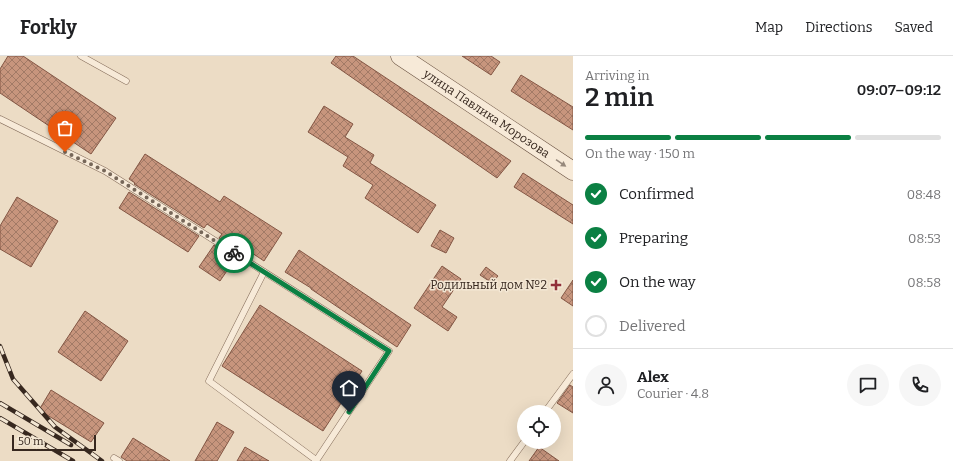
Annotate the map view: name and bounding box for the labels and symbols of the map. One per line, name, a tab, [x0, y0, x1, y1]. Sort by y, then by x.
street label: улица Павлика Морозова	[420, 66, 553, 161]
pin	[48, 111, 82, 152]
one-way arrow	[555, 159, 566, 167]
courier	[214, 233, 254, 273]
place label: Родильный дом №2	[430, 278, 547, 292]
marker: Родильный дом №2	[550, 279, 562, 291]
pin	[332, 371, 366, 412]
scale bar	[12, 433, 96, 452]

